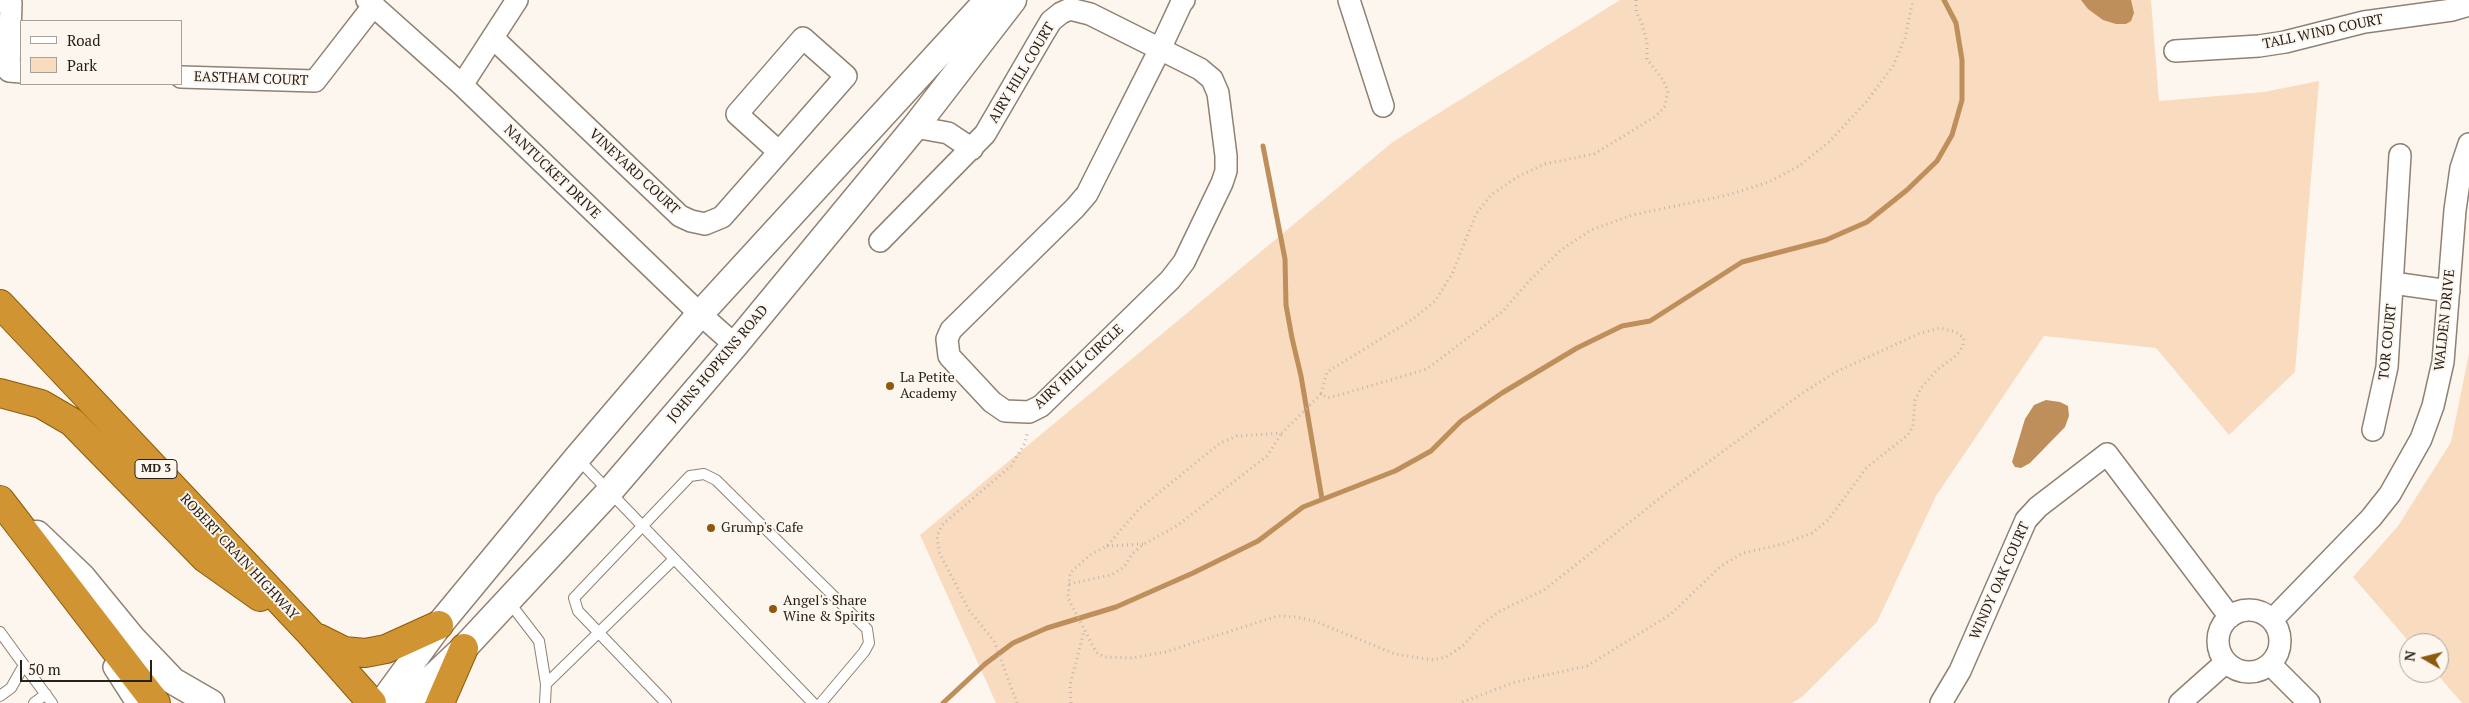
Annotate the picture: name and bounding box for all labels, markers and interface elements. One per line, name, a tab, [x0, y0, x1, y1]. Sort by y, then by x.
street label: TALL WIND COURT	[2261, 11, 2385, 53]
legend	[20, 20, 182, 85]
street label: AIRY HILL COURT	[985, 20, 1059, 126]
text: Road	[67, 30, 100, 50]
text: Park	[67, 55, 97, 75]
street label: EASTHAM COURT	[193, 69, 309, 89]
street label: NANTUCKET DRIVE	[500, 122, 604, 222]
street label: VINEYARD COURT	[585, 126, 683, 218]
street label: WALDEN DRIVE	[2431, 268, 2459, 372]
street label: JOHNS HOPKINS ROAD	[664, 302, 772, 426]
street label: TOR COURT	[2376, 303, 2400, 381]
street label: AIRY HILL CIRCLE	[1031, 321, 1127, 413]
place label: La Petite Academy	[900, 370, 957, 402]
marker: La Petite Academy	[884, 380, 896, 392]
road number: MD 3	[135, 459, 177, 478]
street label: ROBERT CRAIN HIGHWAY	[176, 491, 302, 623]
place label: Grump's Cafe	[721, 520, 803, 536]
street label: WINDY OAK COURT	[1967, 520, 2033, 642]
marker: Grump's Cafe	[705, 522, 717, 534]
place label: Angel's Share Wine & Spirits	[783, 593, 875, 626]
marker: Angel's Share Wine & Spirits	[767, 603, 779, 615]
north arrow	[2399, 633, 2449, 683]
text: N	[2399, 649, 2420, 663]
scale bar	[22, 650, 155, 682]
text: 50 m	[28, 659, 61, 679]

